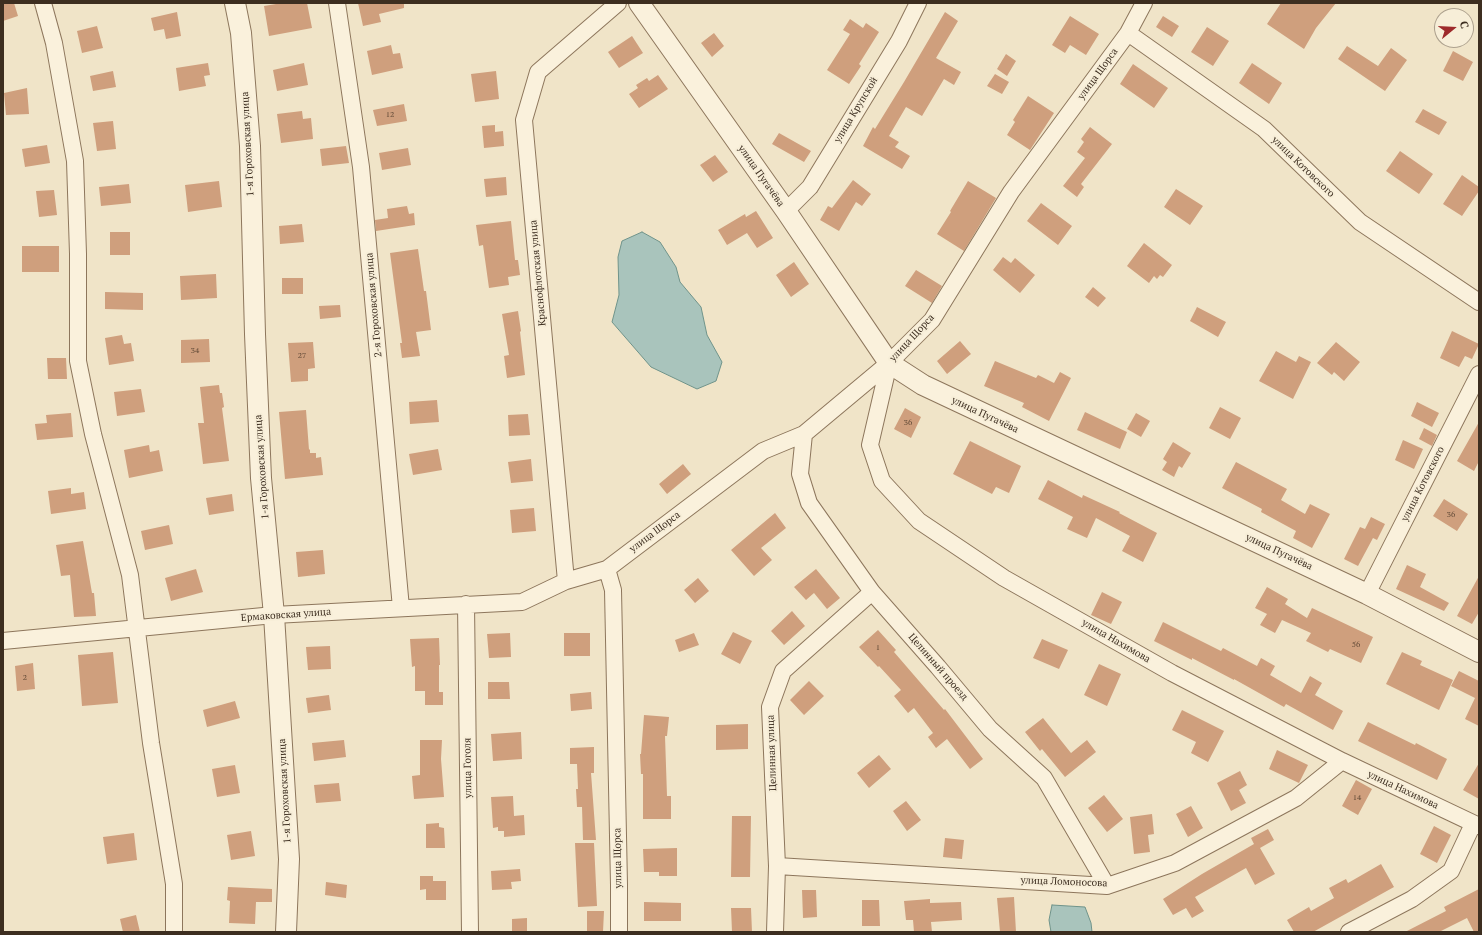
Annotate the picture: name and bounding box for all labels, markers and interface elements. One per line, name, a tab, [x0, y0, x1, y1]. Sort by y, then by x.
north arrow	[1434, 8, 1474, 48]
text: С	[1457, 19, 1472, 30]
street label: улица Щорса	[1075, 46, 1121, 102]
street label: улица Крупской	[832, 75, 880, 145]
street label: 1-я Гороховская улица	[239, 91, 257, 197]
house number: 12	[386, 110, 394, 120]
street label: улица Котовского	[1269, 134, 1337, 200]
street label: улица Пугачёва	[735, 143, 787, 209]
street label: Краснофлотская улица	[527, 219, 549, 327]
street label: 2-я Гороховская улица	[363, 252, 385, 358]
street label: улица Щорса	[887, 312, 937, 364]
house number: 34	[191, 346, 199, 356]
house number: 27	[298, 351, 306, 361]
street label: улица Пугачёва	[950, 394, 1020, 436]
street label: 1-я Гороховская улица	[252, 414, 272, 520]
house number: 36	[904, 418, 912, 428]
street label: улица Котовского	[1399, 445, 1447, 523]
street label: улица Щорса	[627, 509, 683, 555]
house number: 36	[1447, 510, 1455, 520]
street label: улица Пугачёва	[1244, 531, 1314, 573]
street label: Ермаковская улица	[241, 606, 331, 624]
street label: улица Нахимова	[1080, 617, 1152, 665]
street label: Целинный проезд	[906, 631, 970, 703]
house number: 56	[1352, 640, 1360, 650]
house number: 1	[876, 643, 880, 653]
house number: 2	[23, 673, 27, 683]
street label: Целинная улица	[765, 715, 779, 791]
street label: 1-я Гороховская улица	[276, 738, 294, 844]
street label: улица Гоголя	[461, 738, 475, 798]
street label: улица Нахимова	[1366, 768, 1440, 812]
house number: 14	[1353, 793, 1361, 803]
street label: улица Щорса	[611, 828, 625, 888]
street label: улица Ломоносова	[1020, 874, 1108, 890]

